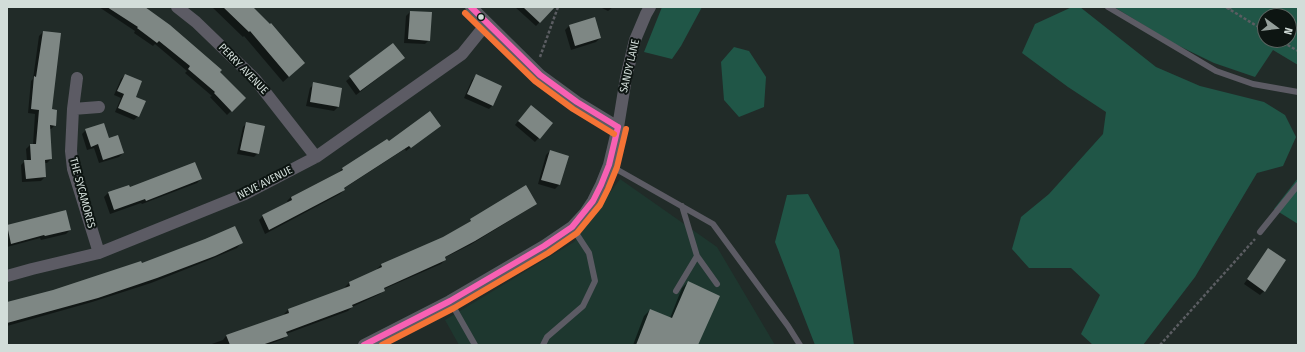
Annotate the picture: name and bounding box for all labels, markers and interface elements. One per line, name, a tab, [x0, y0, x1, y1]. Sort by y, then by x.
north arrow	[1257, 8, 1297, 48]
unlabelled marker	[476, 12, 486, 22]
text: N	[1281, 26, 1295, 36]
street label: SANDY LANE	[617, 38, 643, 94]
street label: PERRY AVENUE	[216, 41, 270, 97]
street label: THE SYCAMORES	[66, 156, 98, 230]
street label: NEVE AVENUE	[235, 164, 295, 202]

